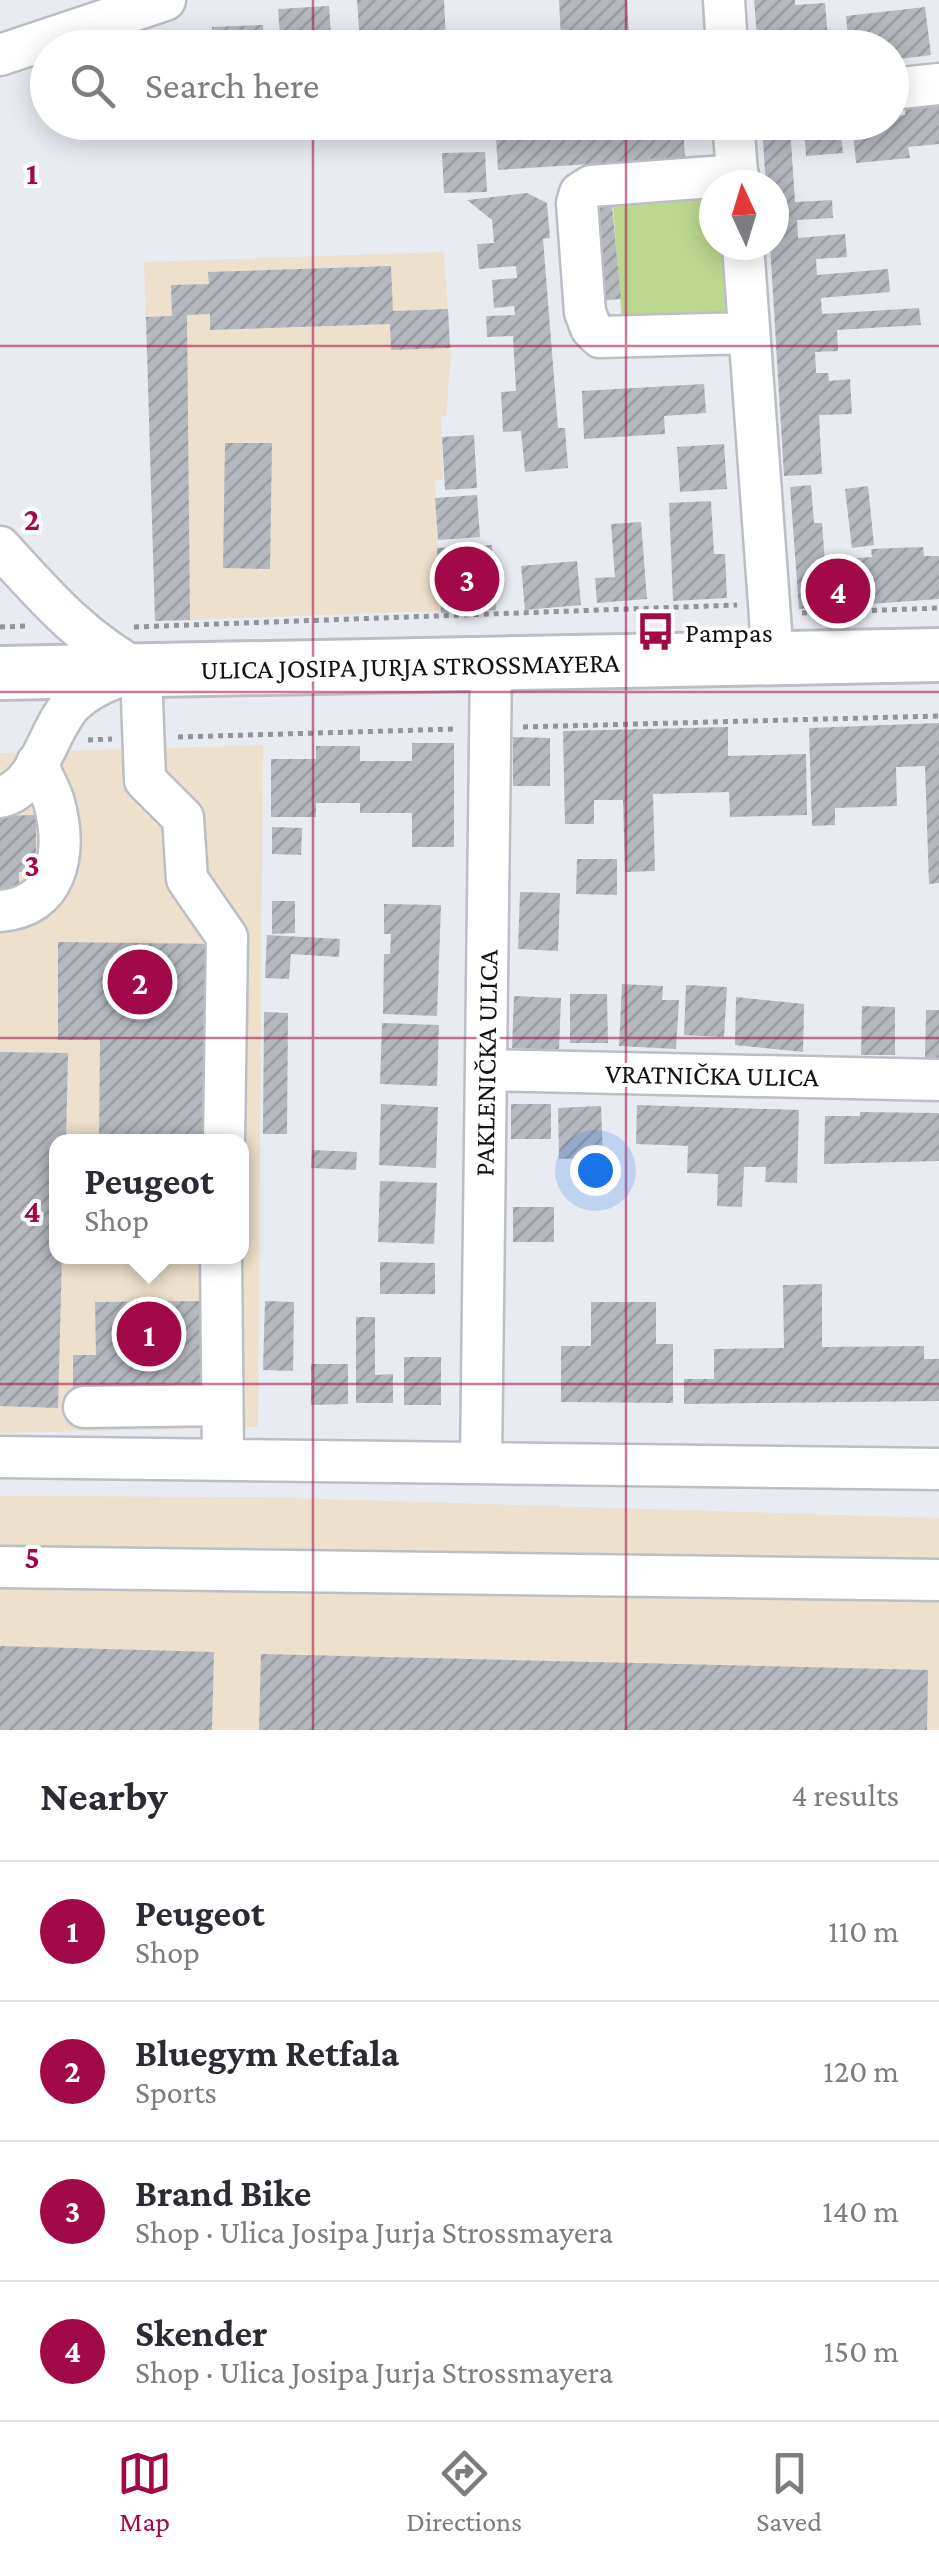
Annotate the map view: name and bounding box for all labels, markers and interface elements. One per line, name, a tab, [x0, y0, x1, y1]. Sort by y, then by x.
search box	[30, 30, 909, 140]
icon: search	[65, 58, 120, 113]
text: Search here	[145, 64, 319, 106]
text: 1	[26, 155, 38, 191]
north arrow	[699, 170, 789, 260]
text: 2	[24, 501, 40, 537]
pin: 3	[434, 542, 500, 616]
pin: 4	[806, 554, 870, 628]
bus stop icon: Pampas	[634, 611, 676, 653]
place label: Pampas	[685, 617, 773, 648]
street label: ULICA JOSIPA JURJA STROSSMAYERA	[200, 647, 620, 685]
text: 3	[24, 847, 40, 883]
pin: 2	[108, 944, 172, 1020]
street label: PAKLENIČKA ULICA	[469, 949, 503, 1177]
street label: VRATNIČKA ULICA	[605, 1058, 819, 1092]
popup	[49, 1134, 249, 1264]
your location	[570, 1145, 621, 1196]
text: Peugeot	[84, 1160, 214, 1202]
text: 4	[23, 1193, 41, 1229]
text: Shop	[84, 1202, 149, 1238]
pin: 1	[116, 1296, 182, 1372]
text: 5	[24, 1539, 40, 1575]
text: Nearby	[40, 1772, 168, 1819]
text: 4 results	[791, 1777, 899, 1813]
text: Peugeot	[135, 1892, 265, 1934]
text: 1	[67, 1913, 78, 1949]
text: 110 m	[828, 1913, 899, 1949]
text: Shop	[135, 1934, 200, 1970]
text: Bluegym Retfala	[135, 2032, 399, 2074]
text: 2	[64, 2053, 81, 2089]
text: 120 m	[823, 2053, 899, 2089]
text: Sports	[135, 2074, 217, 2110]
text: Brand Bike	[135, 2172, 311, 2214]
text: 3	[65, 2193, 80, 2229]
text: 140 m	[822, 2193, 899, 2229]
text: Shop · Ulica Josipa Jurja Strossmayera	[135, 2214, 613, 2250]
text: Skender	[135, 2312, 267, 2354]
text: 4	[64, 2333, 81, 2369]
text: 150 m	[823, 2333, 899, 2369]
text: Shop · Ulica Josipa Jurja Strossmayera	[135, 2354, 613, 2390]
tab: Map	[117, 2446, 172, 2537]
tab: Directions	[406, 2446, 522, 2537]
tab: Saved	[756, 2446, 822, 2537]

